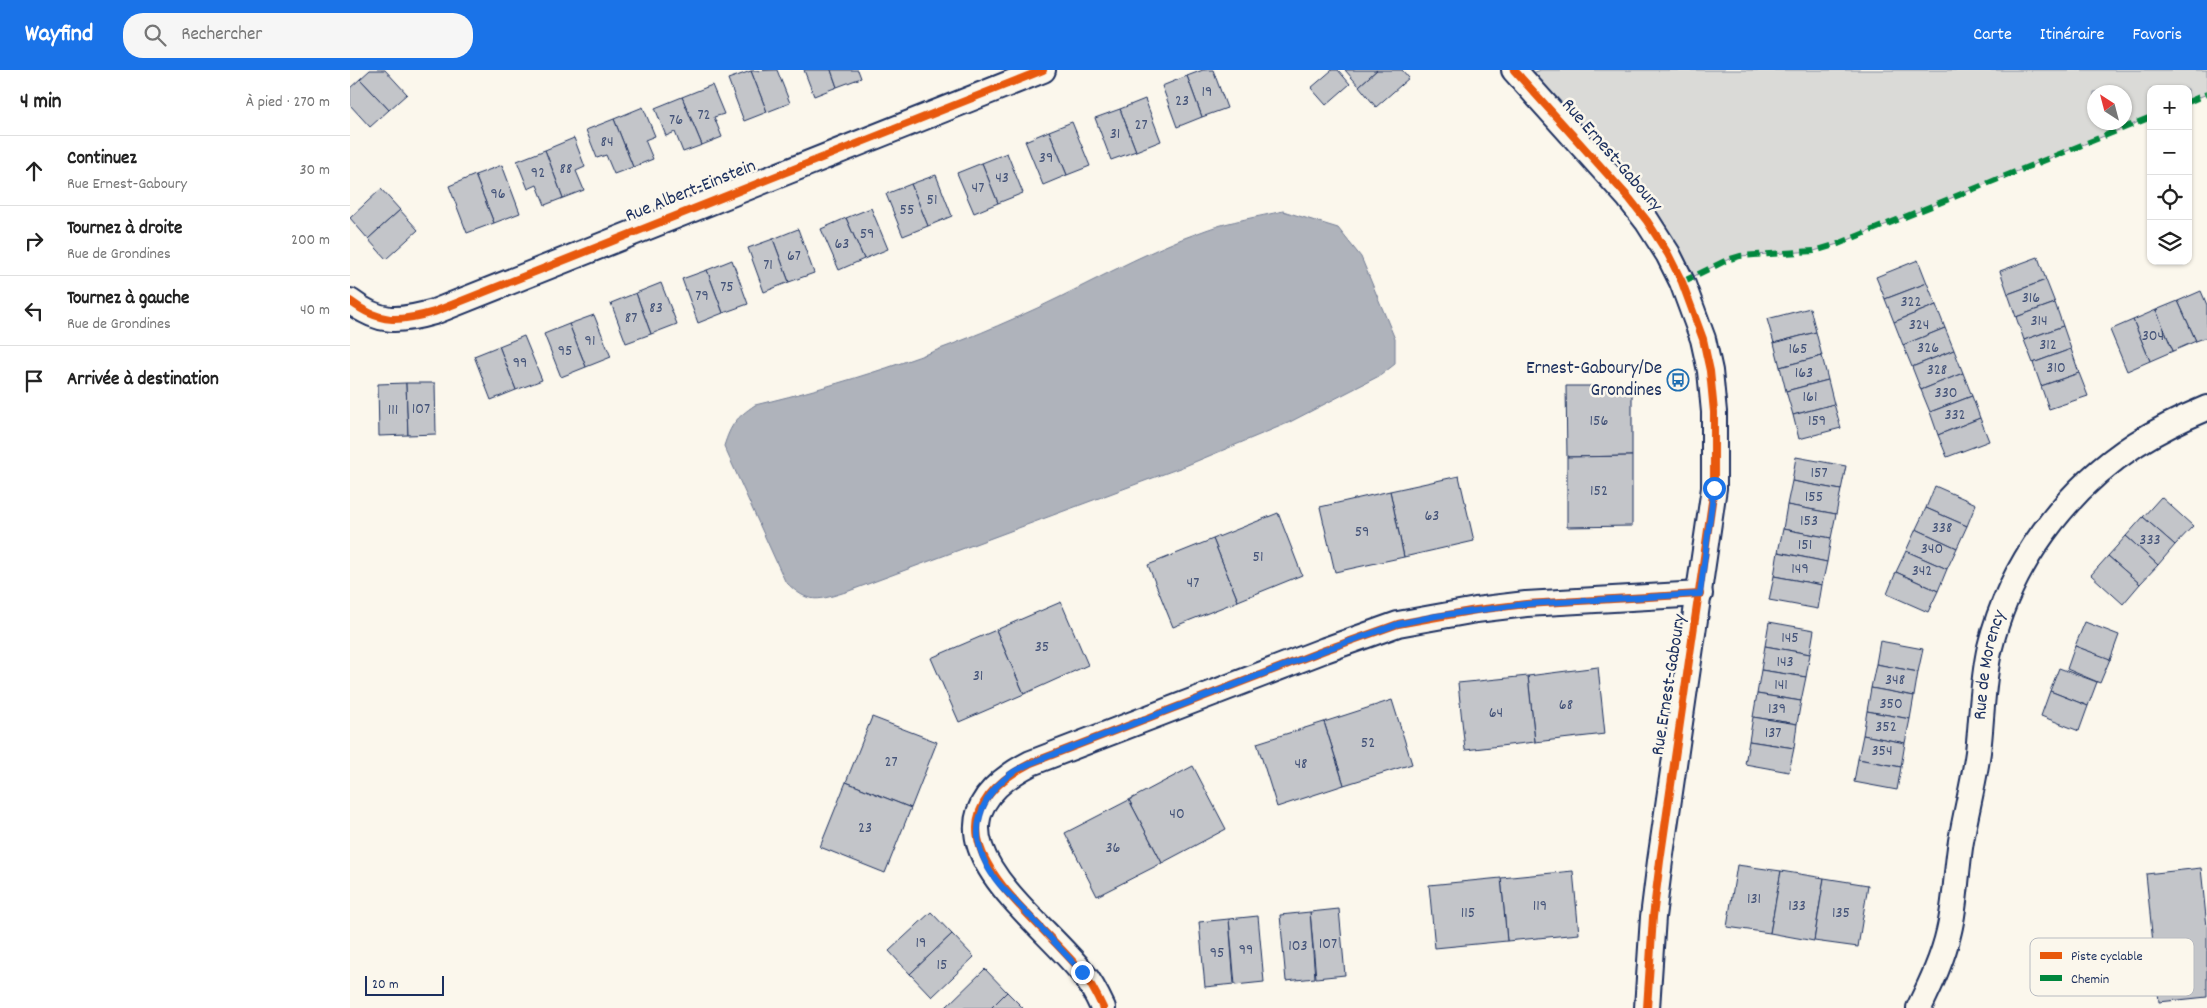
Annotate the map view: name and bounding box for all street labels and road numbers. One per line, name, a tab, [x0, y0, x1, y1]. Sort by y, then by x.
street label: Rue Ernest-Gaboury	[1554, 93, 1668, 219]
street label: Rue Albert-Einstein	[622, 154, 760, 230]
street label: Rue de Morency	[1967, 606, 2014, 721]
street label: Rue Ernest-Gaboury	[1646, 612, 1695, 758]

